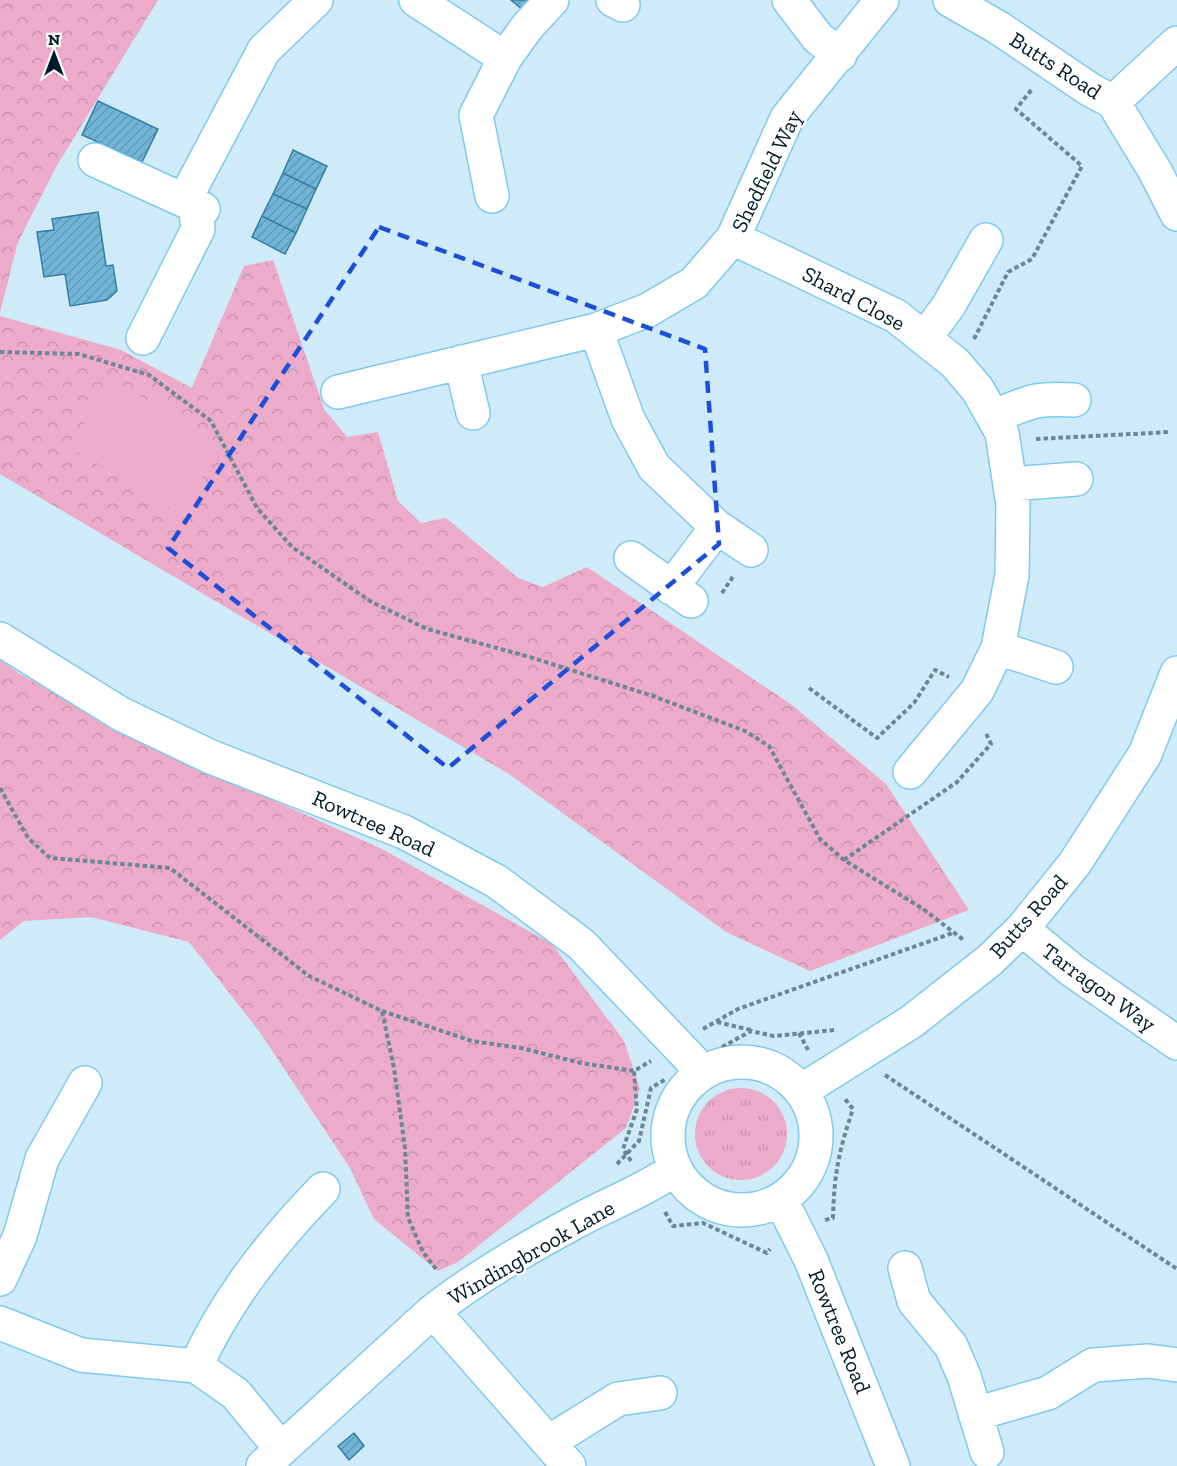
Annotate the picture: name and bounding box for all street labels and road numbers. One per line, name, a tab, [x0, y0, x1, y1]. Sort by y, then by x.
street label: Butts Road	[1005, 26, 1107, 105]
street label: Shedfield Way	[725, 105, 808, 237]
street label: Shard Close	[798, 260, 910, 337]
street label: Rowtree Road	[308, 784, 439, 863]
street label: Butts Road	[984, 869, 1073, 964]
street label: Tarragon Way	[1037, 937, 1161, 1038]
street label: Windingbrook Lane	[443, 1194, 619, 1311]
street label: Rowtree Road	[802, 1265, 877, 1397]

